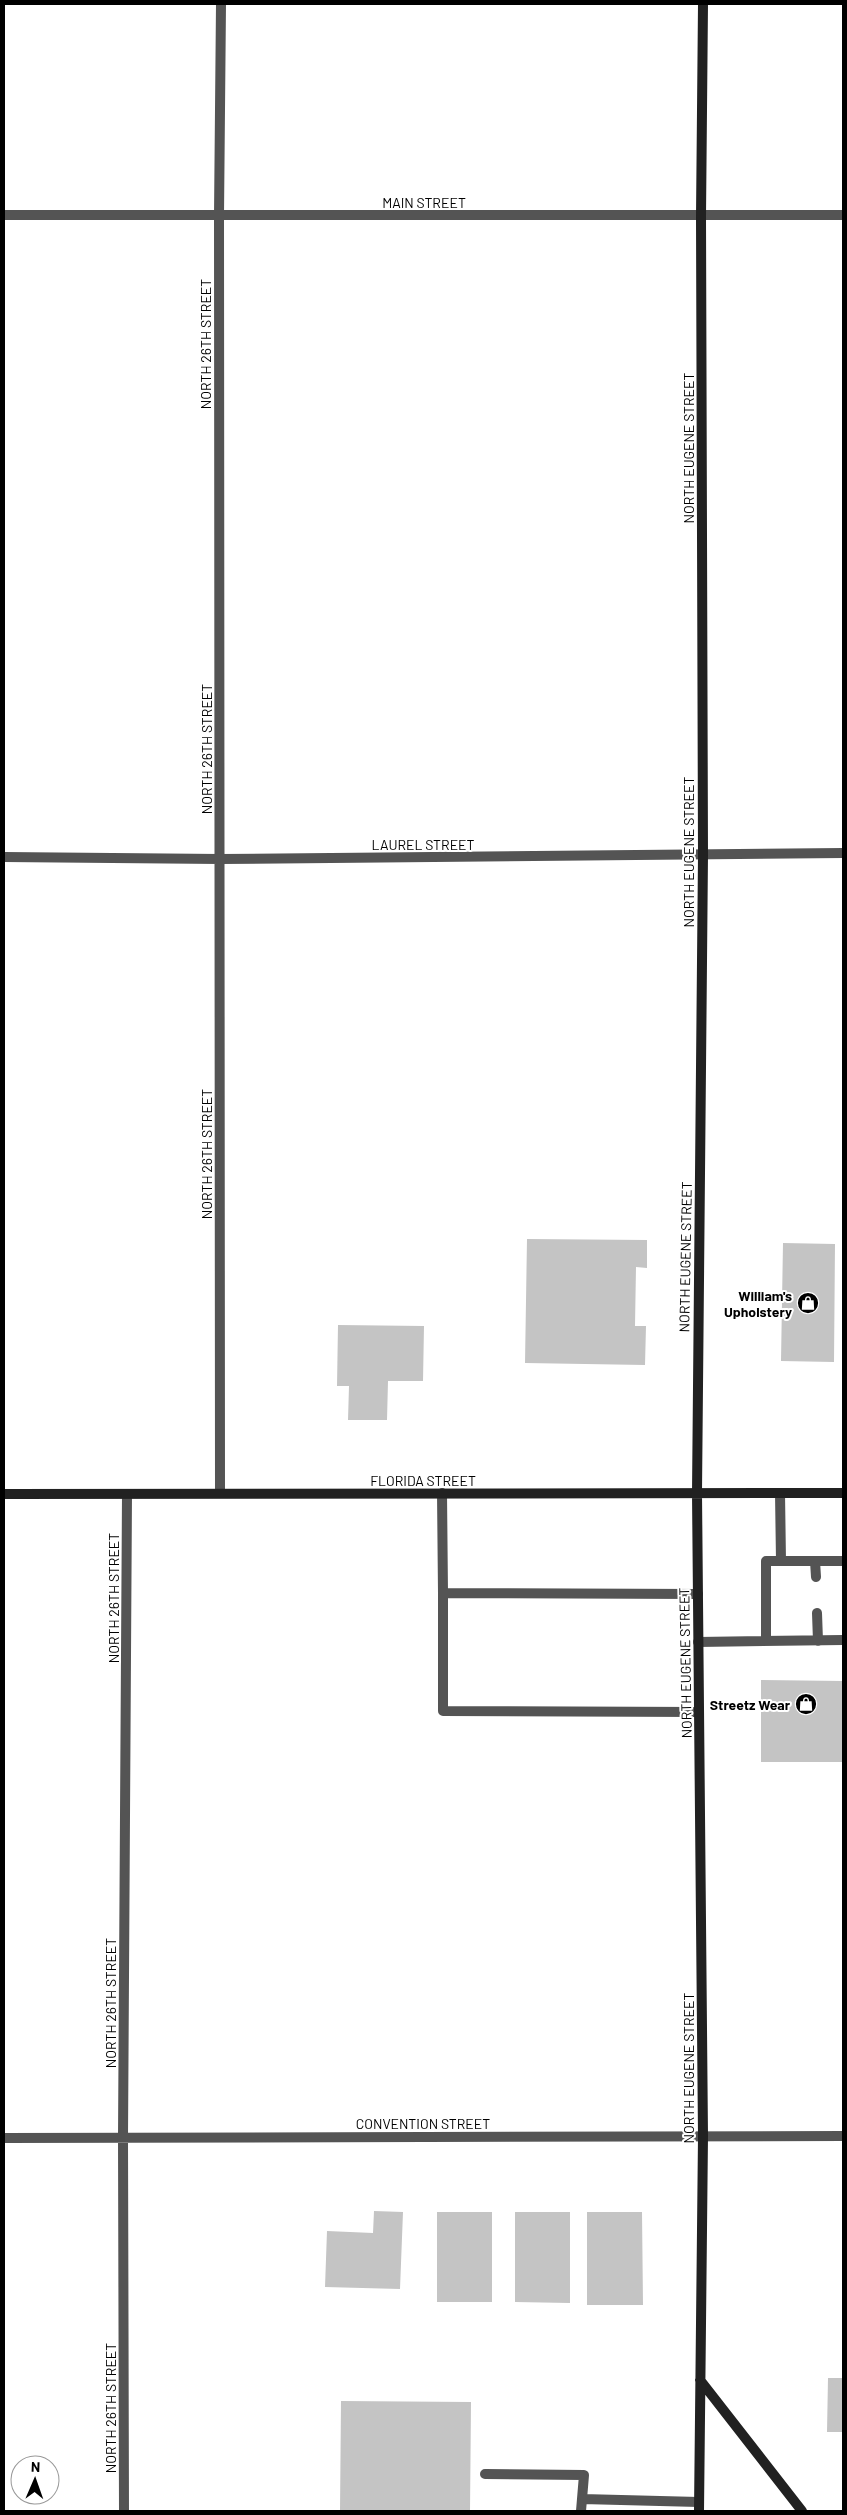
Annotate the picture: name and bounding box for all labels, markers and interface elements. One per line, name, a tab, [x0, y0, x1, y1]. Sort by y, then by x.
street label: MAIN STREET	[382, 194, 466, 211]
street label: NORTH 26TH STREET	[197, 279, 214, 409]
street label: NORTH EUGENE STREET	[680, 373, 697, 523]
street label: NORTH 26TH STREET	[198, 684, 215, 814]
street label: NORTH EUGENE STREET	[680, 777, 697, 927]
street label: LAUREL STREET	[371, 836, 475, 853]
street label: NORTH 26TH STREET	[198, 1089, 215, 1219]
street label: NORTH EUGENE STREET	[675, 1181, 695, 1333]
place label: William's Upholstery	[724, 1287, 792, 1320]
shop icon: William's Upholstery	[796, 1291, 820, 1315]
street label: FLORIDA STREET	[370, 1472, 476, 1489]
street label: NORTH 26TH STREET	[105, 1533, 122, 1663]
street label: NORTH EUGENE STREET	[675, 1587, 695, 1739]
shop icon: Streetz Wear	[794, 1692, 818, 1716]
place label: Streetz Wear	[710, 1696, 791, 1713]
street label: NORTH 26TH STREET	[102, 1938, 119, 2068]
street label: NORTH EUGENE STREET	[680, 1993, 697, 2143]
street label: CONVENTION STREET	[356, 2115, 490, 2132]
street label: NORTH 26TH STREET	[102, 2343, 119, 2473]
north arrow	[10, 2455, 60, 2505]
text: N	[31, 2458, 40, 2475]

